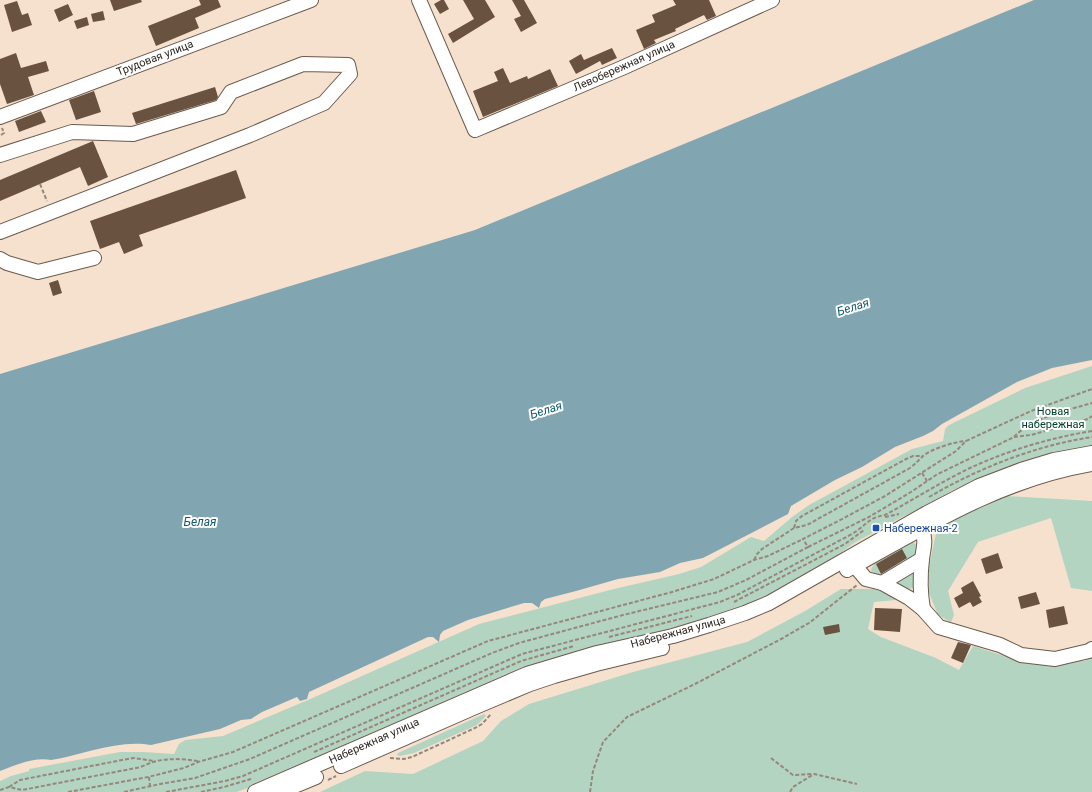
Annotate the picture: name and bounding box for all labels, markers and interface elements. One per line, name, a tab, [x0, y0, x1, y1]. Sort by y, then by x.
street label: Трудовая улица	[115, 37, 195, 79]
street label: Левобережная улица	[571, 38, 677, 94]
water label: Белая	[835, 295, 871, 319]
water label: Белая	[528, 398, 564, 422]
park label: Новая набережная	[1021, 405, 1085, 431]
water label: Белая	[183, 515, 217, 529]
place label: Набережная-2	[884, 522, 958, 535]
marker: Набережная-2	[871, 523, 881, 533]
street label: Набережная улица	[629, 613, 727, 651]
street label: Набережная улица	[327, 715, 421, 767]

